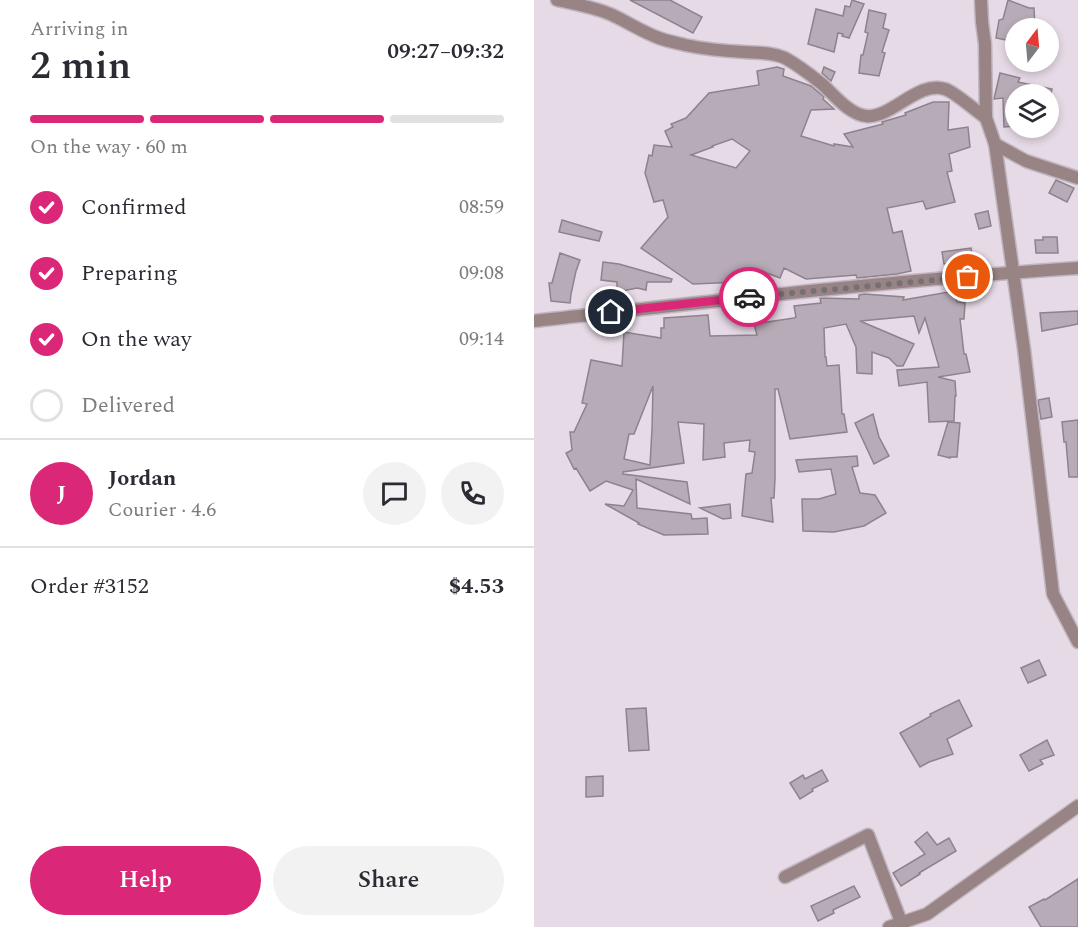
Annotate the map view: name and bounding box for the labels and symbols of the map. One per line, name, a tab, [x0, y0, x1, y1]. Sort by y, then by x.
north arrow	[1005, 18, 1059, 72]
pin	[942, 251, 993, 302]
courier	[719, 267, 779, 327]
pin	[585, 286, 636, 337]

